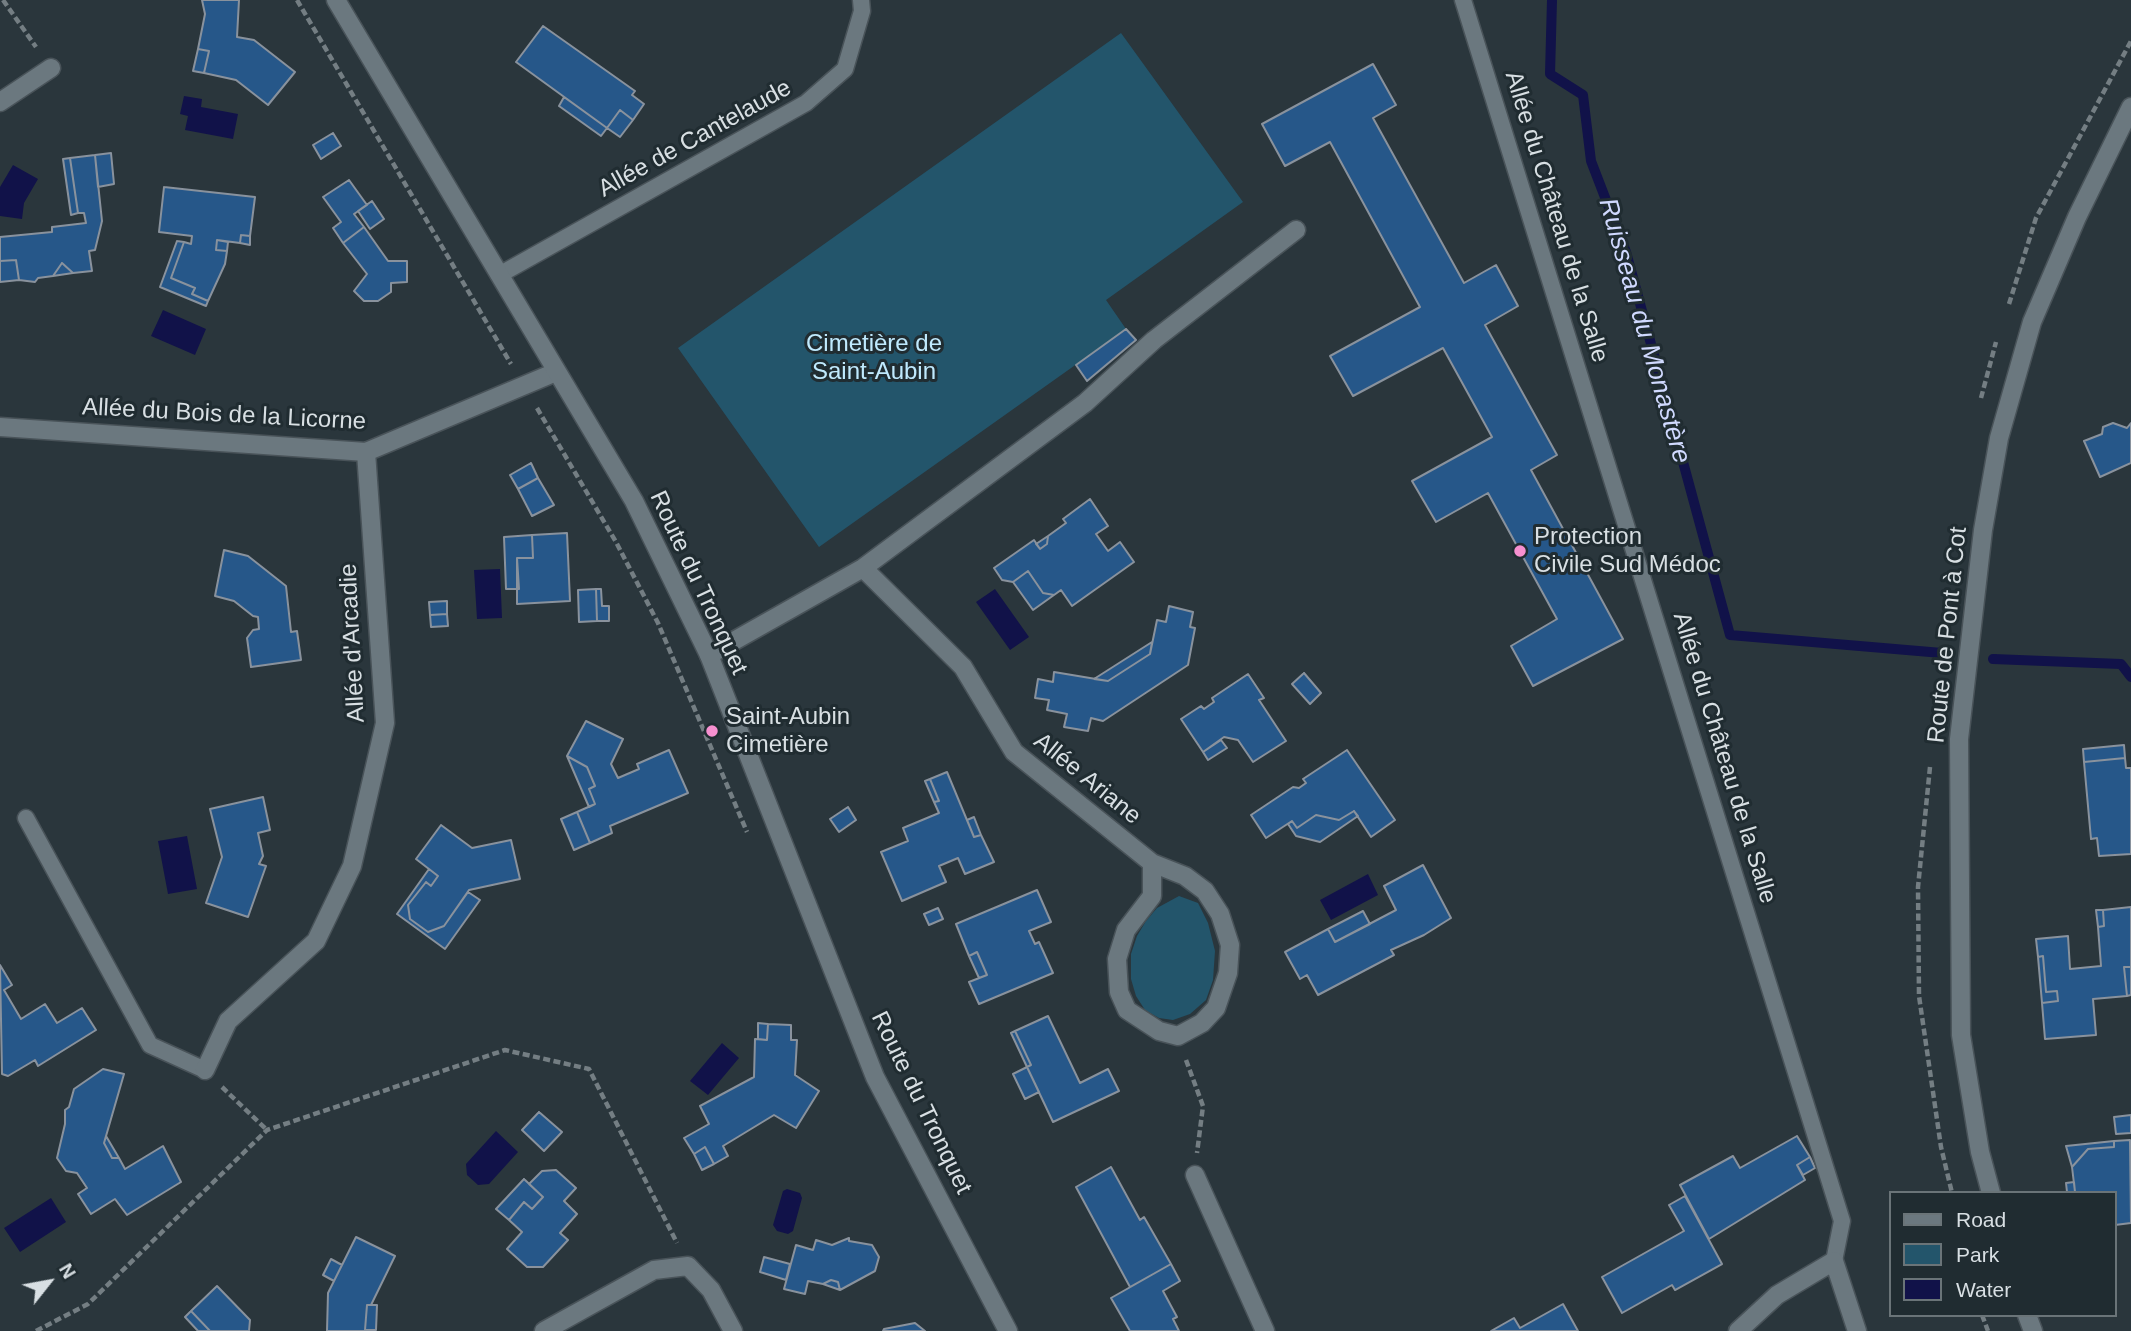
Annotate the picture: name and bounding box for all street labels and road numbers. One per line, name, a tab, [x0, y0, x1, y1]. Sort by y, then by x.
street label: Allée du Château de la Salle	[1498, 68, 1614, 366]
street label: Allée de Cantelaude	[593, 74, 797, 204]
street label: Allée du Bois de la Licorne	[81, 393, 367, 437]
street label: Route du Tronquet	[643, 487, 753, 679]
street label: Route de Pont à Cot	[1922, 525, 1974, 745]
street label: Allée d'Arcadie	[334, 563, 372, 723]
street label: Allée du Château de la Salle	[1666, 609, 1782, 907]
street label: Allée Ariane	[1028, 727, 1146, 831]
street label: Route du Tronquet	[864, 1007, 978, 1199]

